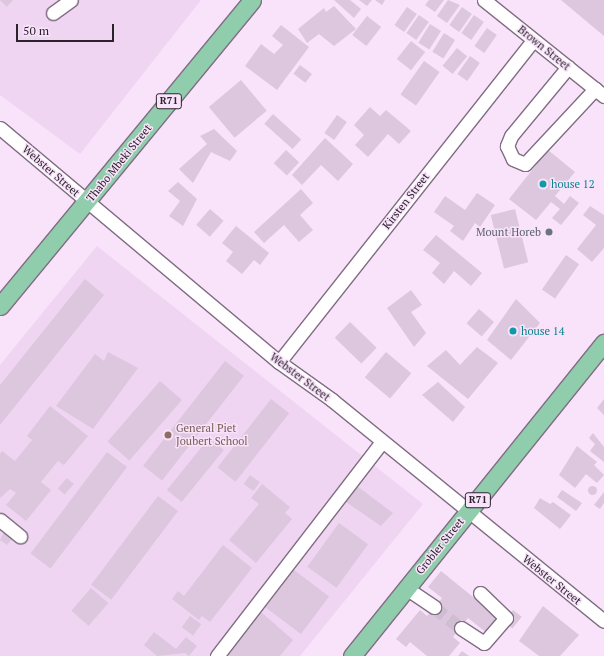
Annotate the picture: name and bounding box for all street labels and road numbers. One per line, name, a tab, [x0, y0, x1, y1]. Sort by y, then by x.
street label: Brown Street	[515, 23, 573, 73]
road number: R71	[155, 93, 183, 109]
street label: Thabo Mbeki Street	[84, 122, 154, 204]
street label: Webster Street	[20, 142, 82, 200]
street label: Kirsten Street	[380, 170, 432, 232]
street label: Webster Street	[267, 350, 333, 404]
road number: R71	[464, 492, 492, 508]
street label: Grobler Street	[413, 515, 467, 577]
street label: Webster Street	[520, 552, 584, 608]

